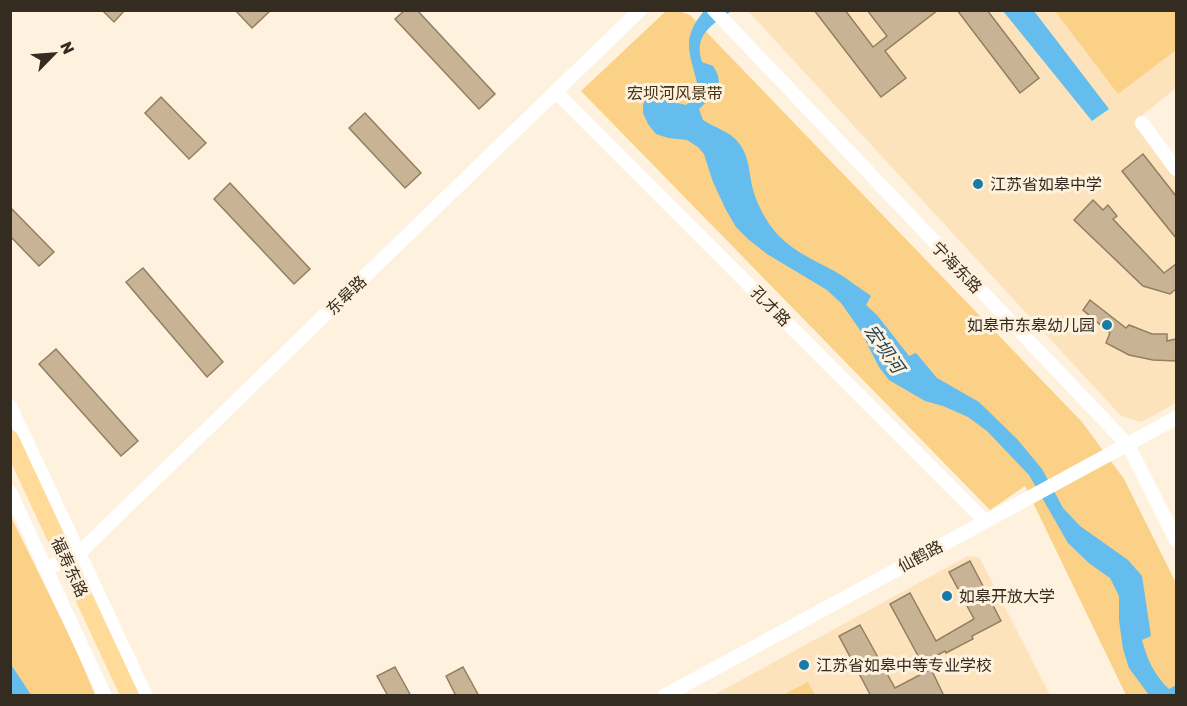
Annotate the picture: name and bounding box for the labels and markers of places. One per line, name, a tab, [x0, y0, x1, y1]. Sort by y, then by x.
place label: 江苏省如皋中学	[990, 175, 1102, 194]
marker: 江苏省如皋中学	[971, 177, 985, 191]
place label: 如皋市东皋幼儿园	[967, 316, 1095, 335]
marker: 如皋市东皋幼儿园	[1100, 318, 1114, 332]
place label: 如皋开放大学	[959, 587, 1055, 606]
marker: 如皋开放大学	[940, 589, 954, 603]
place label: 江苏省如皋中等专业学校	[816, 656, 992, 675]
marker: 江苏省如皋中等专业学校	[797, 658, 811, 672]

